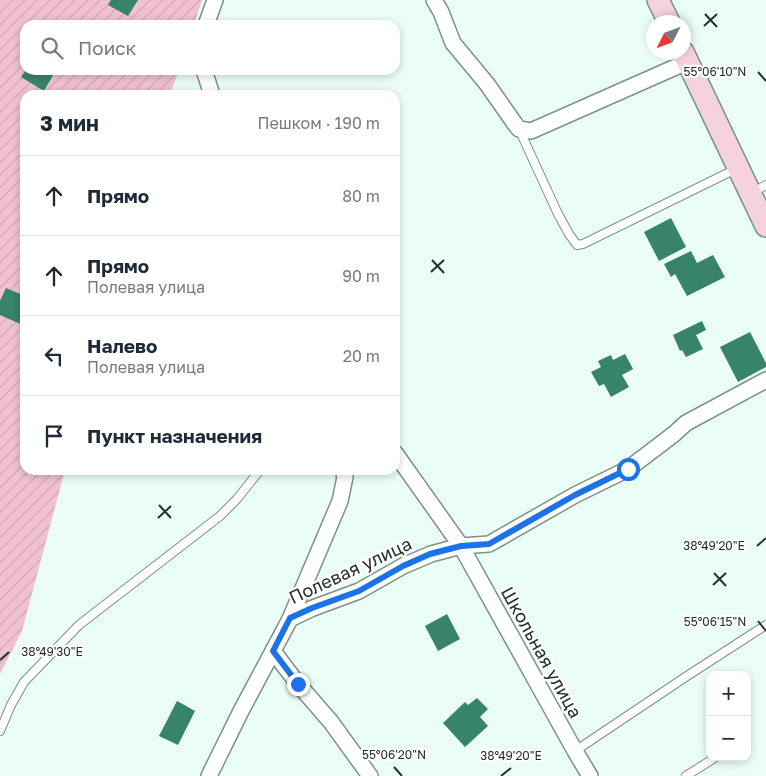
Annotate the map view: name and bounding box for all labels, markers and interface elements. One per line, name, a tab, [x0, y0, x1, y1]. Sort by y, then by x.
north arrow	[646, 15, 691, 60]
search box	[20, 20, 400, 75]
icon: search	[38, 34, 66, 62]
text: Поиск	[78, 36, 137, 59]
text: 55°06'10"N	[683, 64, 747, 79]
text: 3 мин	[40, 110, 99, 136]
text: Пешком · 190 m	[257, 113, 380, 133]
icon: ahead	[40, 182, 68, 210]
text: Прямо	[87, 184, 149, 207]
text: 80 m	[342, 186, 380, 206]
text: Прямо	[87, 254, 149, 277]
icon: ahead	[40, 262, 68, 290]
text: 90 m	[342, 266, 380, 286]
text: Полевая улица	[87, 277, 205, 297]
text: Налево	[87, 334, 157, 357]
icon: left	[40, 342, 68, 370]
text: 20 m	[343, 346, 380, 366]
text: Полевая улица	[87, 357, 205, 377]
icon: arrive	[40, 422, 68, 450]
text: Пункт назначения	[87, 424, 262, 447]
route start	[617, 458, 640, 481]
street label: Полевая улица	[285, 532, 415, 608]
text: 38°49'20"E	[683, 538, 745, 553]
street label: Школьная улица	[497, 583, 587, 721]
text: 55°06'15"N	[684, 614, 746, 629]
text: 38°49'30"E	[21, 644, 83, 659]
map controls	[706, 671, 751, 761]
button: +	[706, 671, 751, 716]
route end	[287, 673, 310, 696]
button: −	[706, 716, 751, 761]
text: 55°06'20"N	[362, 747, 426, 762]
text: 38°49'20"E	[480, 748, 542, 763]

